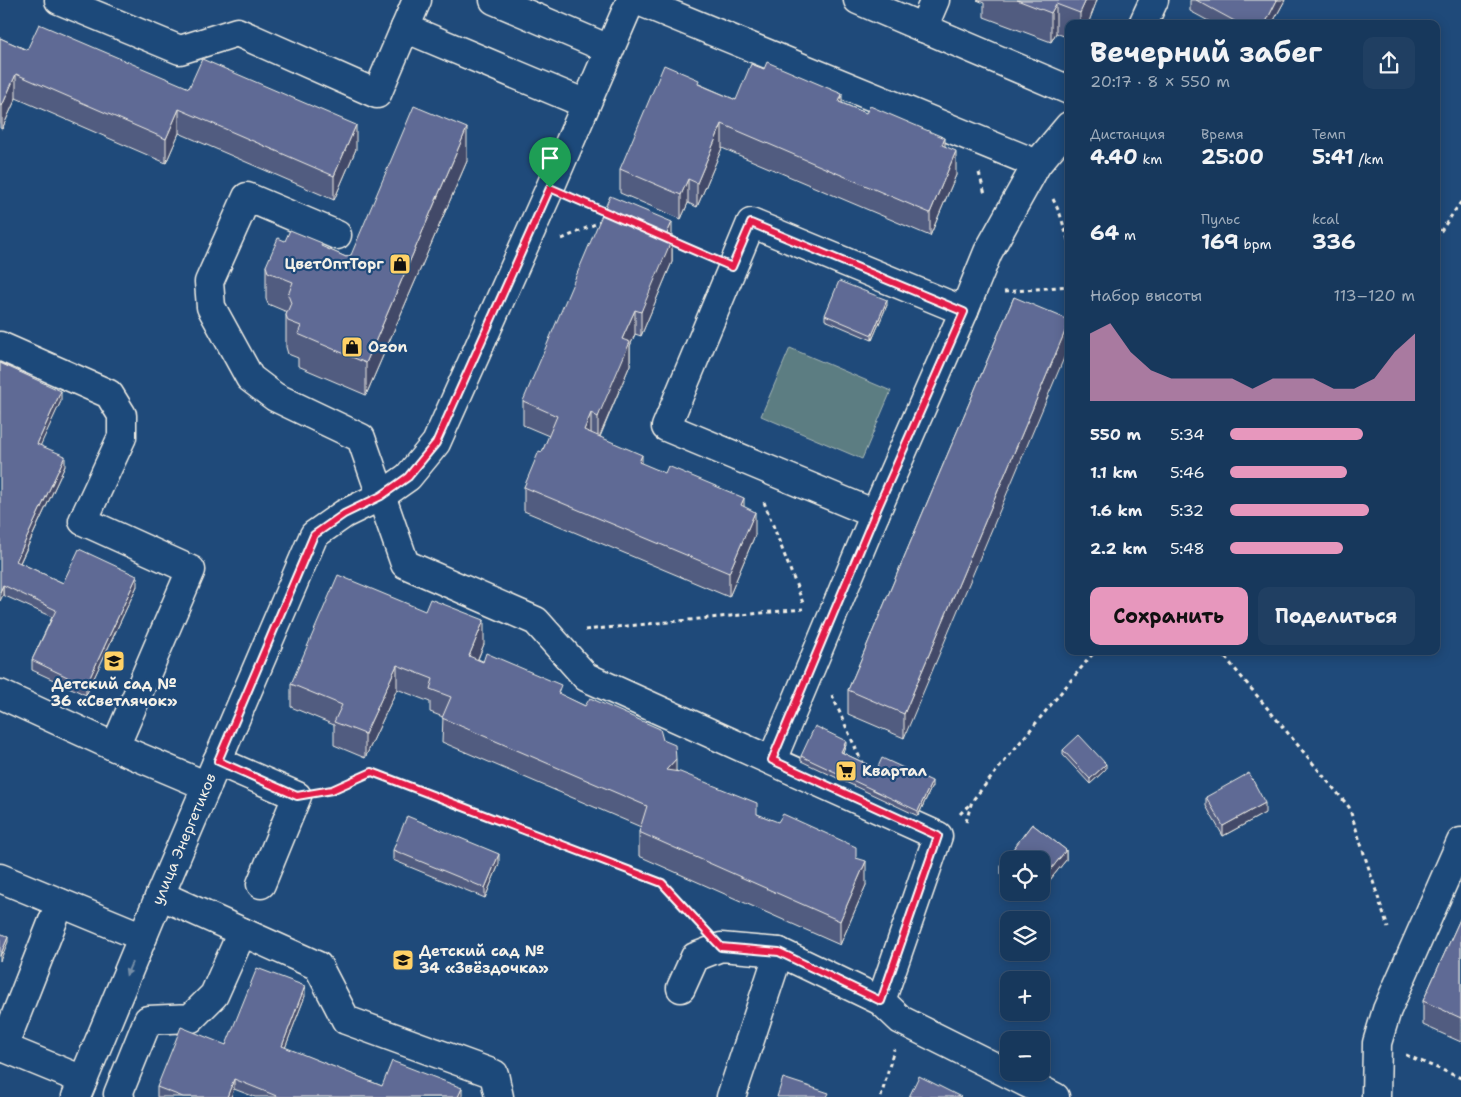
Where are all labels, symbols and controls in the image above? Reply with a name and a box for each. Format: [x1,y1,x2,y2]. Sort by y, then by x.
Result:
text: Вечерний забег [1090,33,1322,71]
button: share [1363,37,1415,89]
text: 20:17 · 8 × 550 m [1090,71,1230,92]
text: Дистанция [1090,125,1165,143]
text: Время [1201,125,1244,143]
text: Темп [1312,125,1346,143]
pin [529,137,571,188]
text: 4.40 [1090,143,1138,171]
text: 25:00 [1201,143,1264,171]
text: 5:41 [1312,143,1354,171]
icon: arrive [536,144,564,172]
text: km [1138,150,1162,168]
text: /km [1354,150,1384,168]
text: Пульс [1201,210,1240,228]
text: kcal [1312,210,1339,228]
text: 64 [1090,219,1119,247]
text: m [1119,226,1136,244]
text: 169 [1201,228,1239,256]
text: 336 [1312,228,1356,256]
text: bpm [1239,235,1272,253]
shop icon: ЦветОптТорг [388,252,412,276]
place label: ЦветОптТорг [284,254,384,274]
text: Набор высоты [1090,285,1202,306]
text: 113–120 m [1334,285,1415,306]
shop icon: Ozon [340,335,364,359]
place label: Ozon [368,337,408,357]
text: 550 m [1090,424,1141,445]
text: 5:34 [1170,424,1205,445]
text: 1.1 km [1090,462,1137,483]
text: 5:46 [1170,462,1205,483]
text: 1.6 km [1090,500,1142,521]
text: 5:32 [1170,500,1204,521]
text: 2.2 km [1090,538,1147,559]
text: 5:48 [1170,538,1205,559]
button: Сохранить [1090,587,1248,645]
button: Поделиться [1258,587,1415,645]
school or university icon: Детский сад № 36 «Светлячок» [102,649,126,673]
place label: Детский сад № 36 «Светлячок» [50,674,178,711]
supermarket icon: Квартал [834,759,858,783]
place label: Квартал [862,761,927,781]
street label: улица Энергетиков [147,770,221,908]
map controls [1000,851,1050,1081]
button: locate [1000,851,1050,901]
button: layers [1000,911,1050,961]
place label: Детский сад № 34 «Звёздочка» [419,941,549,978]
school or university icon: Детский сад № 34 «Звёздочка» [391,948,415,972]
one-way arrow [125,961,133,976]
button: + [1000,971,1050,1021]
button: − [1000,1031,1050,1081]

